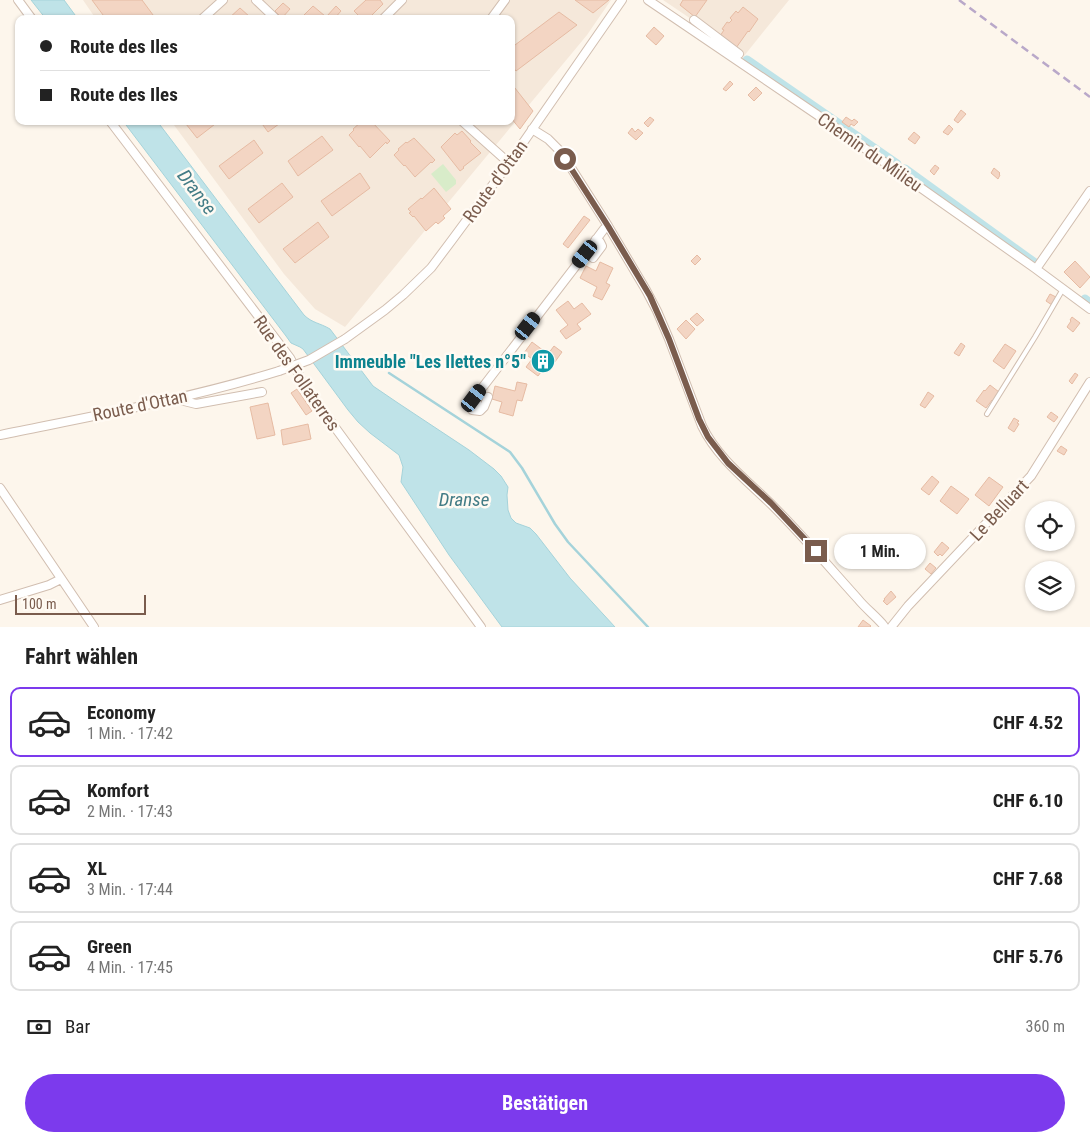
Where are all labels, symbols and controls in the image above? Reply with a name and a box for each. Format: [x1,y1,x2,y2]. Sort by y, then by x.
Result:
text: Route des Iles [70,35,178,58]
text: Route des Iles [70,83,178,106]
street label: Chemin du Milieu [814,108,926,196]
street label: Route d'Ottan [458,136,532,226]
route start [554,148,576,170]
water label: Dranse [173,165,221,219]
car [569,238,600,270]
car [512,310,543,342]
street label: Rue des Follaterres [249,311,345,435]
building icon: Immeuble "Les Ilettes n°5" [530,348,556,374]
place label: Immeuble "Les Ilettes n°5" [335,351,526,372]
car [458,382,489,414]
street label: Route d'Ottan [91,385,189,425]
street label: Le Belluart [965,475,1033,545]
water label: Dranse [439,488,489,511]
map controls [1025,501,1075,611]
button: locate [1025,501,1075,551]
callout: 1 Min. [834,534,926,568]
route end [805,540,827,562]
text: 1 Min. [860,542,900,561]
button: layers [1025,561,1075,611]
scale bar [15,592,146,615]
text: 100 m [22,596,57,612]
text: Fahrt wählen [25,644,138,669]
icon: car [27,700,72,745]
text: Economy [87,701,156,724]
text: CHF 4.52 [993,711,1063,734]
text: 1 Min. · 17:42 [87,724,173,743]
icon: car [27,778,72,823]
text: Komfort [87,779,149,802]
text: CHF 6.10 [993,789,1063,812]
text: 2 Min. · 17:43 [87,802,173,821]
icon: car [27,856,72,901]
text: XL [87,857,107,880]
text: CHF 7.68 [993,867,1063,890]
text: 3 Min. · 17:44 [87,880,173,899]
icon: car [27,934,72,979]
text: Green [87,935,132,958]
text: CHF 5.76 [993,945,1063,968]
text: 4 Min. · 17:45 [87,958,173,977]
icon: cash [25,1013,53,1041]
text: Bar [65,1015,90,1038]
text: 360 m [1026,1017,1065,1036]
button: Bestätigen [25,1074,1065,1132]

